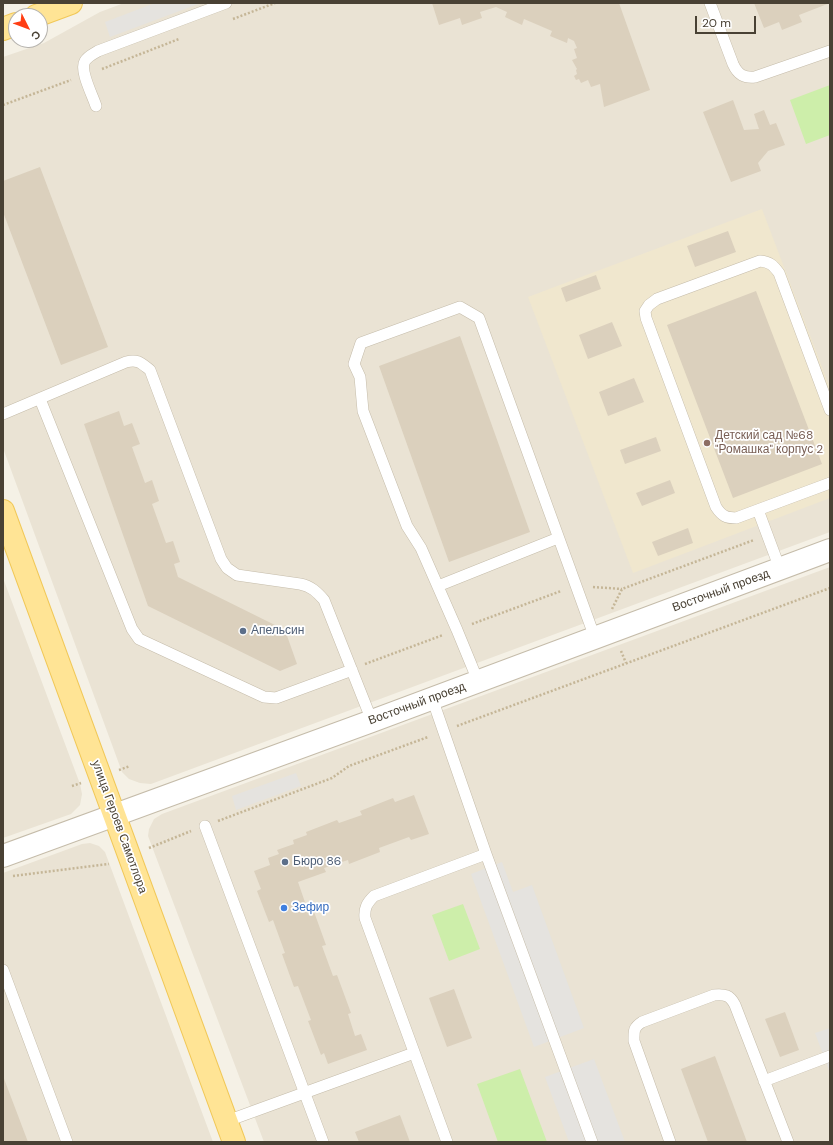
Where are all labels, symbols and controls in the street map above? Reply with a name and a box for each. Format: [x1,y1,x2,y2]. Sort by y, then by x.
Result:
north arrow [8,8,48,48]
scale bar [697,8,758,34]
text: 20 m [702,15,731,31]
text: С [28,28,44,43]
place label: Детский сад №68 "Ромашка" корпус 2 [715,429,823,457]
marker: Детский сад №68 "Ромашка" корпус 2 [702,438,712,448]
street label: Восточный проезд [670,567,772,615]
place label: Апельсин [251,624,304,638]
marker: Апельсин [238,626,248,636]
street label: Восточный проезд [366,680,468,728]
street label: улица Героев Самотлора [88,758,150,896]
place label: Бюро 86 [293,855,341,869]
marker: Бюро 86 [280,857,290,867]
place label: Зефир [292,901,329,915]
marker: Зефир [279,903,289,913]

